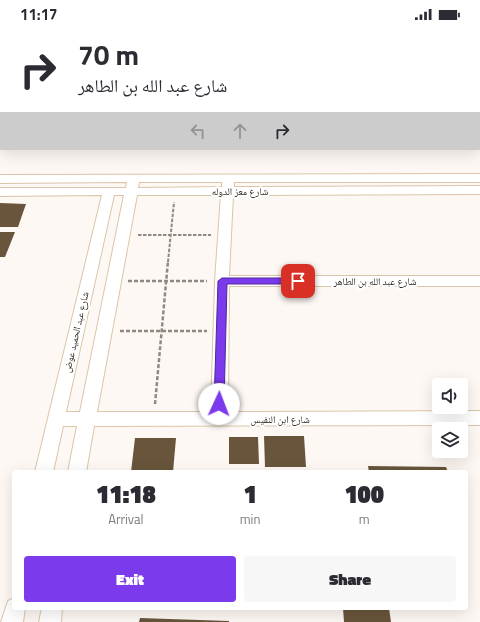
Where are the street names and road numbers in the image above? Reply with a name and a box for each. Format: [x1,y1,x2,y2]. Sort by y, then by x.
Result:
street label: شارع معز الدوله [212,184,269,199]
street label: شارع عبد الله بن الطاهر [332,274,417,289]
street label: شارع عبد الحميد عوض [59,290,93,374]
street label: شارع ابن النفيس [250,412,310,427]

